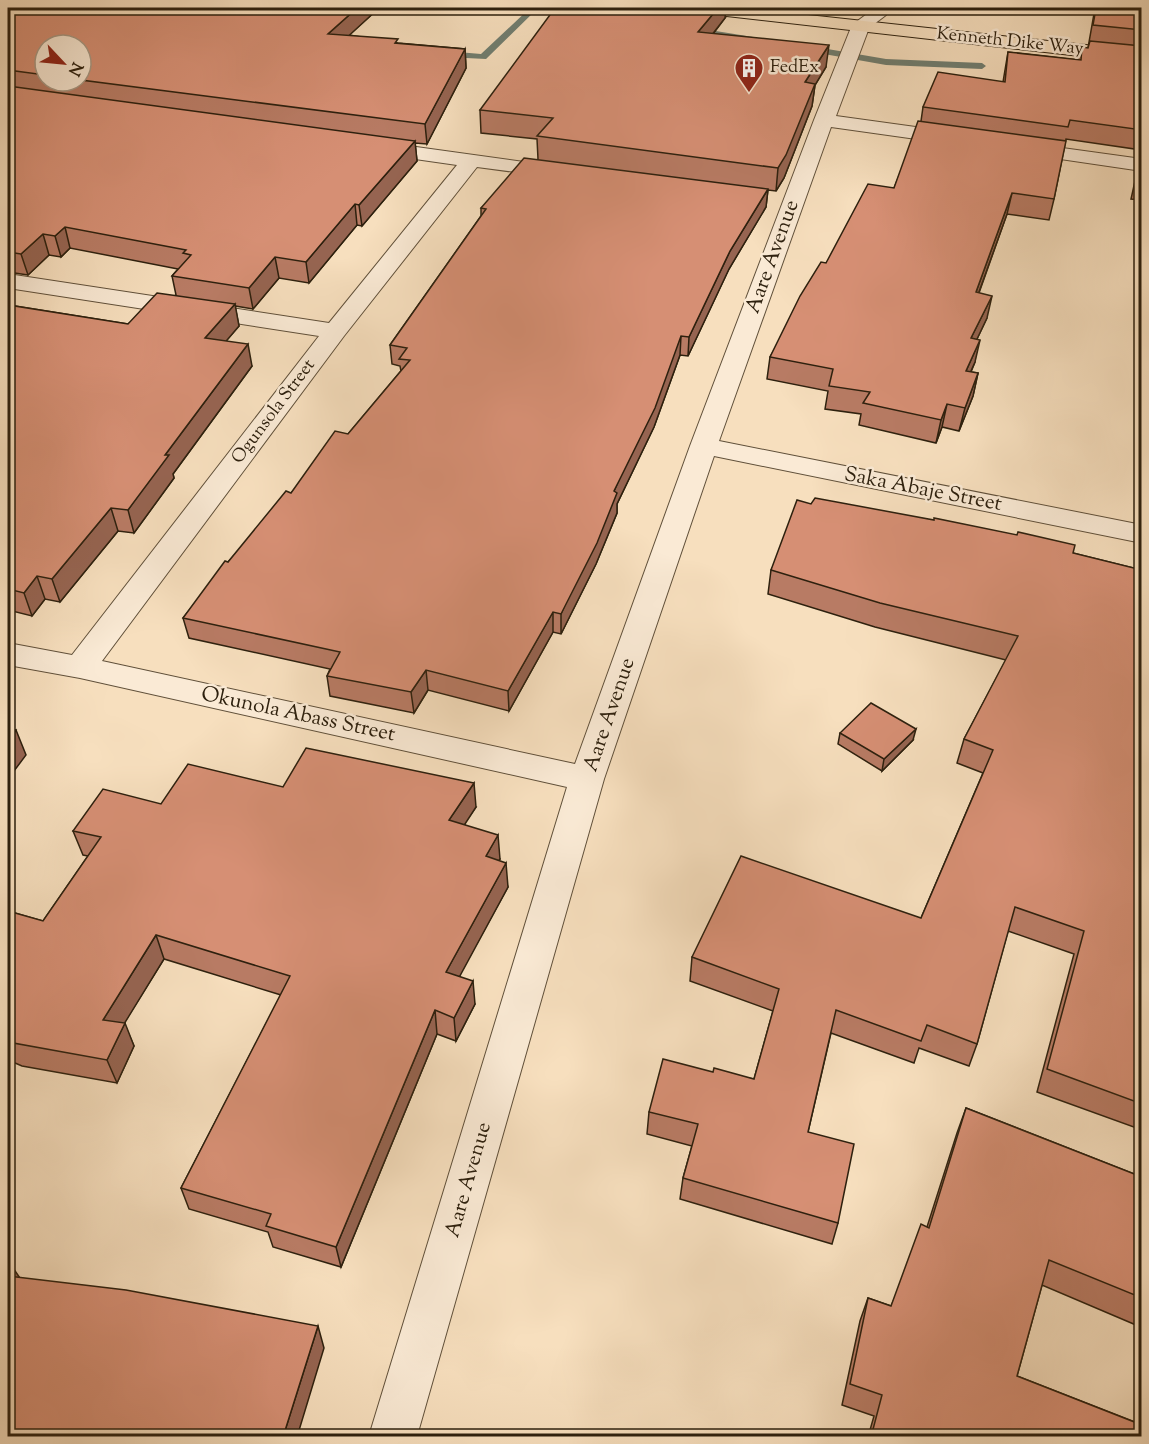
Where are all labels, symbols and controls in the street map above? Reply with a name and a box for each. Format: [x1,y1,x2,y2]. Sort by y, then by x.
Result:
street label: Kenneth Dike Way [935,21,1085,63]
north arrow [33,33,93,93]
building icon: FedEx [733,52,765,94]
place label: FedEx [770,55,819,81]
text: N [61,58,87,79]
street label: Aare Avenue [739,196,807,318]
street label: Ogunsola Street [226,354,322,470]
street label: Saka Abaje Street [842,460,1004,520]
street label: Aare Avenue [576,654,644,776]
street label: Okunola Abass Street [198,680,398,750]
street label: Aare Avenue [438,1119,500,1241]

